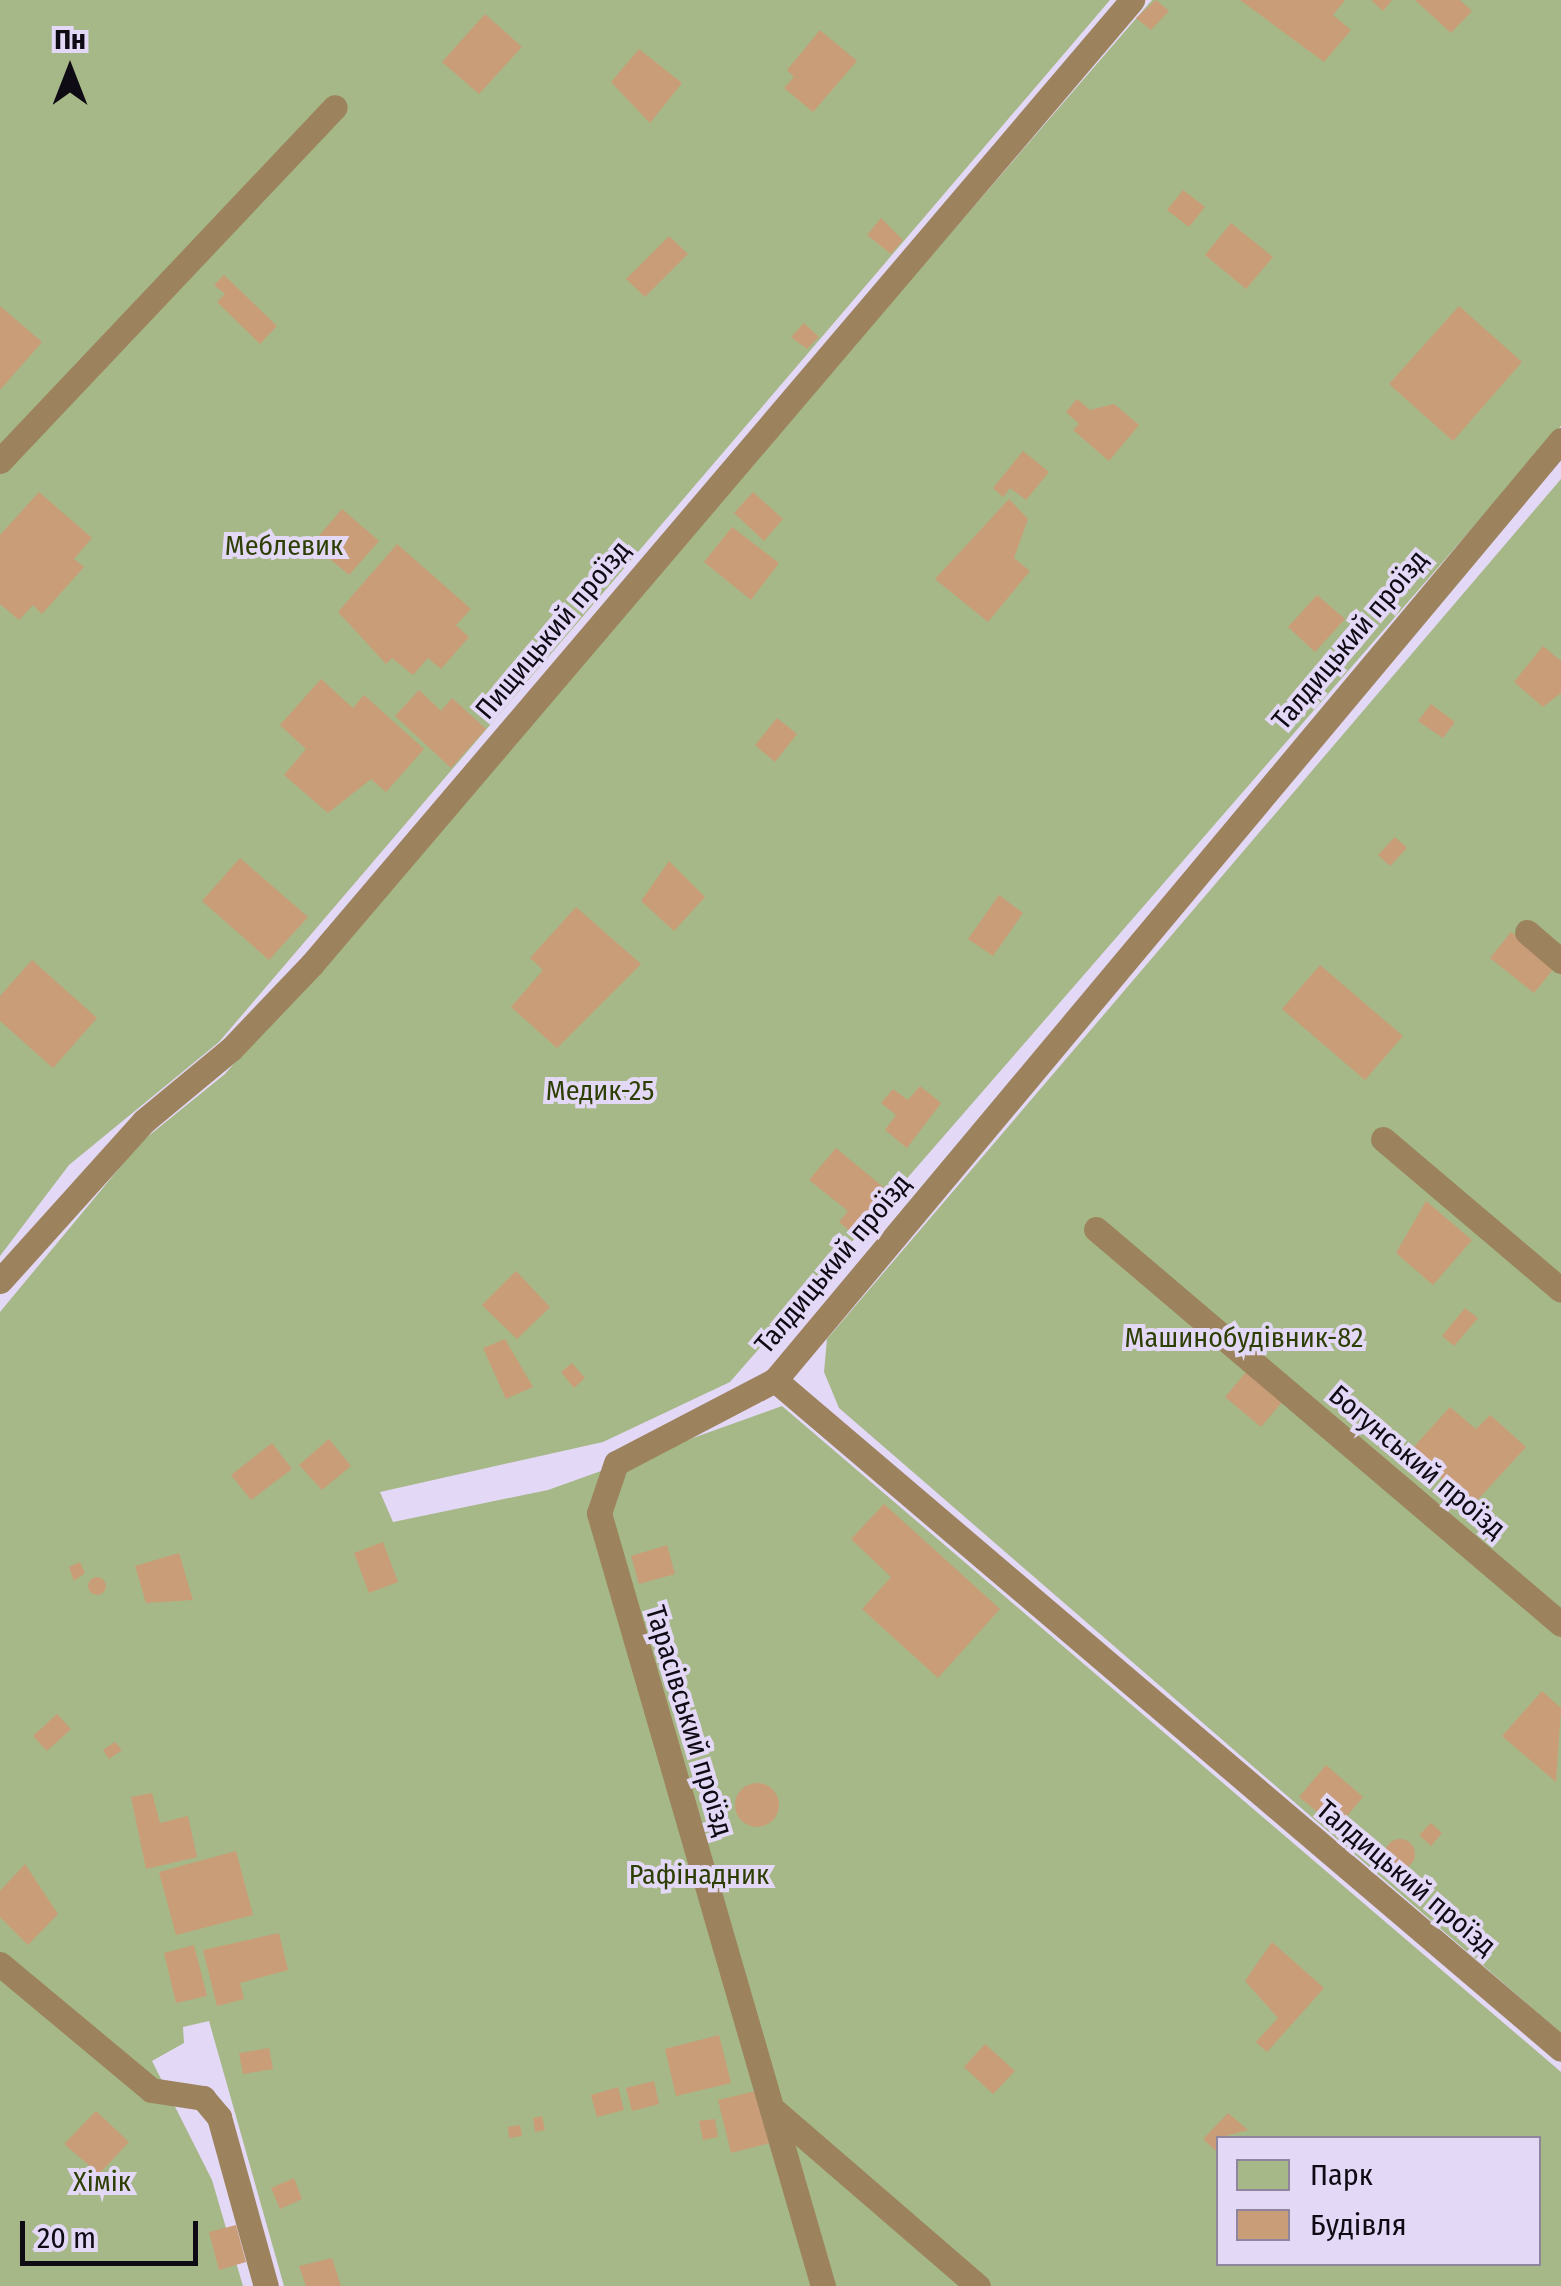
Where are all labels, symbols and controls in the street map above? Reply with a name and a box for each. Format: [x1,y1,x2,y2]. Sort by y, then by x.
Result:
north arrow [20,20,120,120]
text: Пн [54,23,86,56]
park label: Меблевик [225,529,343,563]
street label: Пищицький проїзд [469,534,637,726]
street label: Талдицький проїзд [1265,543,1435,737]
park label: Медик-25 [546,1074,654,1108]
street label: Талдицький проїзд [748,1167,918,1361]
park label: Машинобудівник-82 [1125,1321,1363,1355]
street label: Богунський проїзд [1322,1378,1512,1546]
street label: Тарасівський проїзд [638,1602,740,1840]
street label: Талдицький проїзд [1309,1793,1503,1963]
park label: Рафінадник [629,1858,769,1892]
legend [1216,2136,1541,2266]
text: Парк [1310,2157,1373,2193]
park label: Хімік [73,2165,131,2199]
scale bar [25,2201,202,2263]
text: Будівля [1310,2207,1407,2243]
text: 20 m [37,2220,96,2256]

